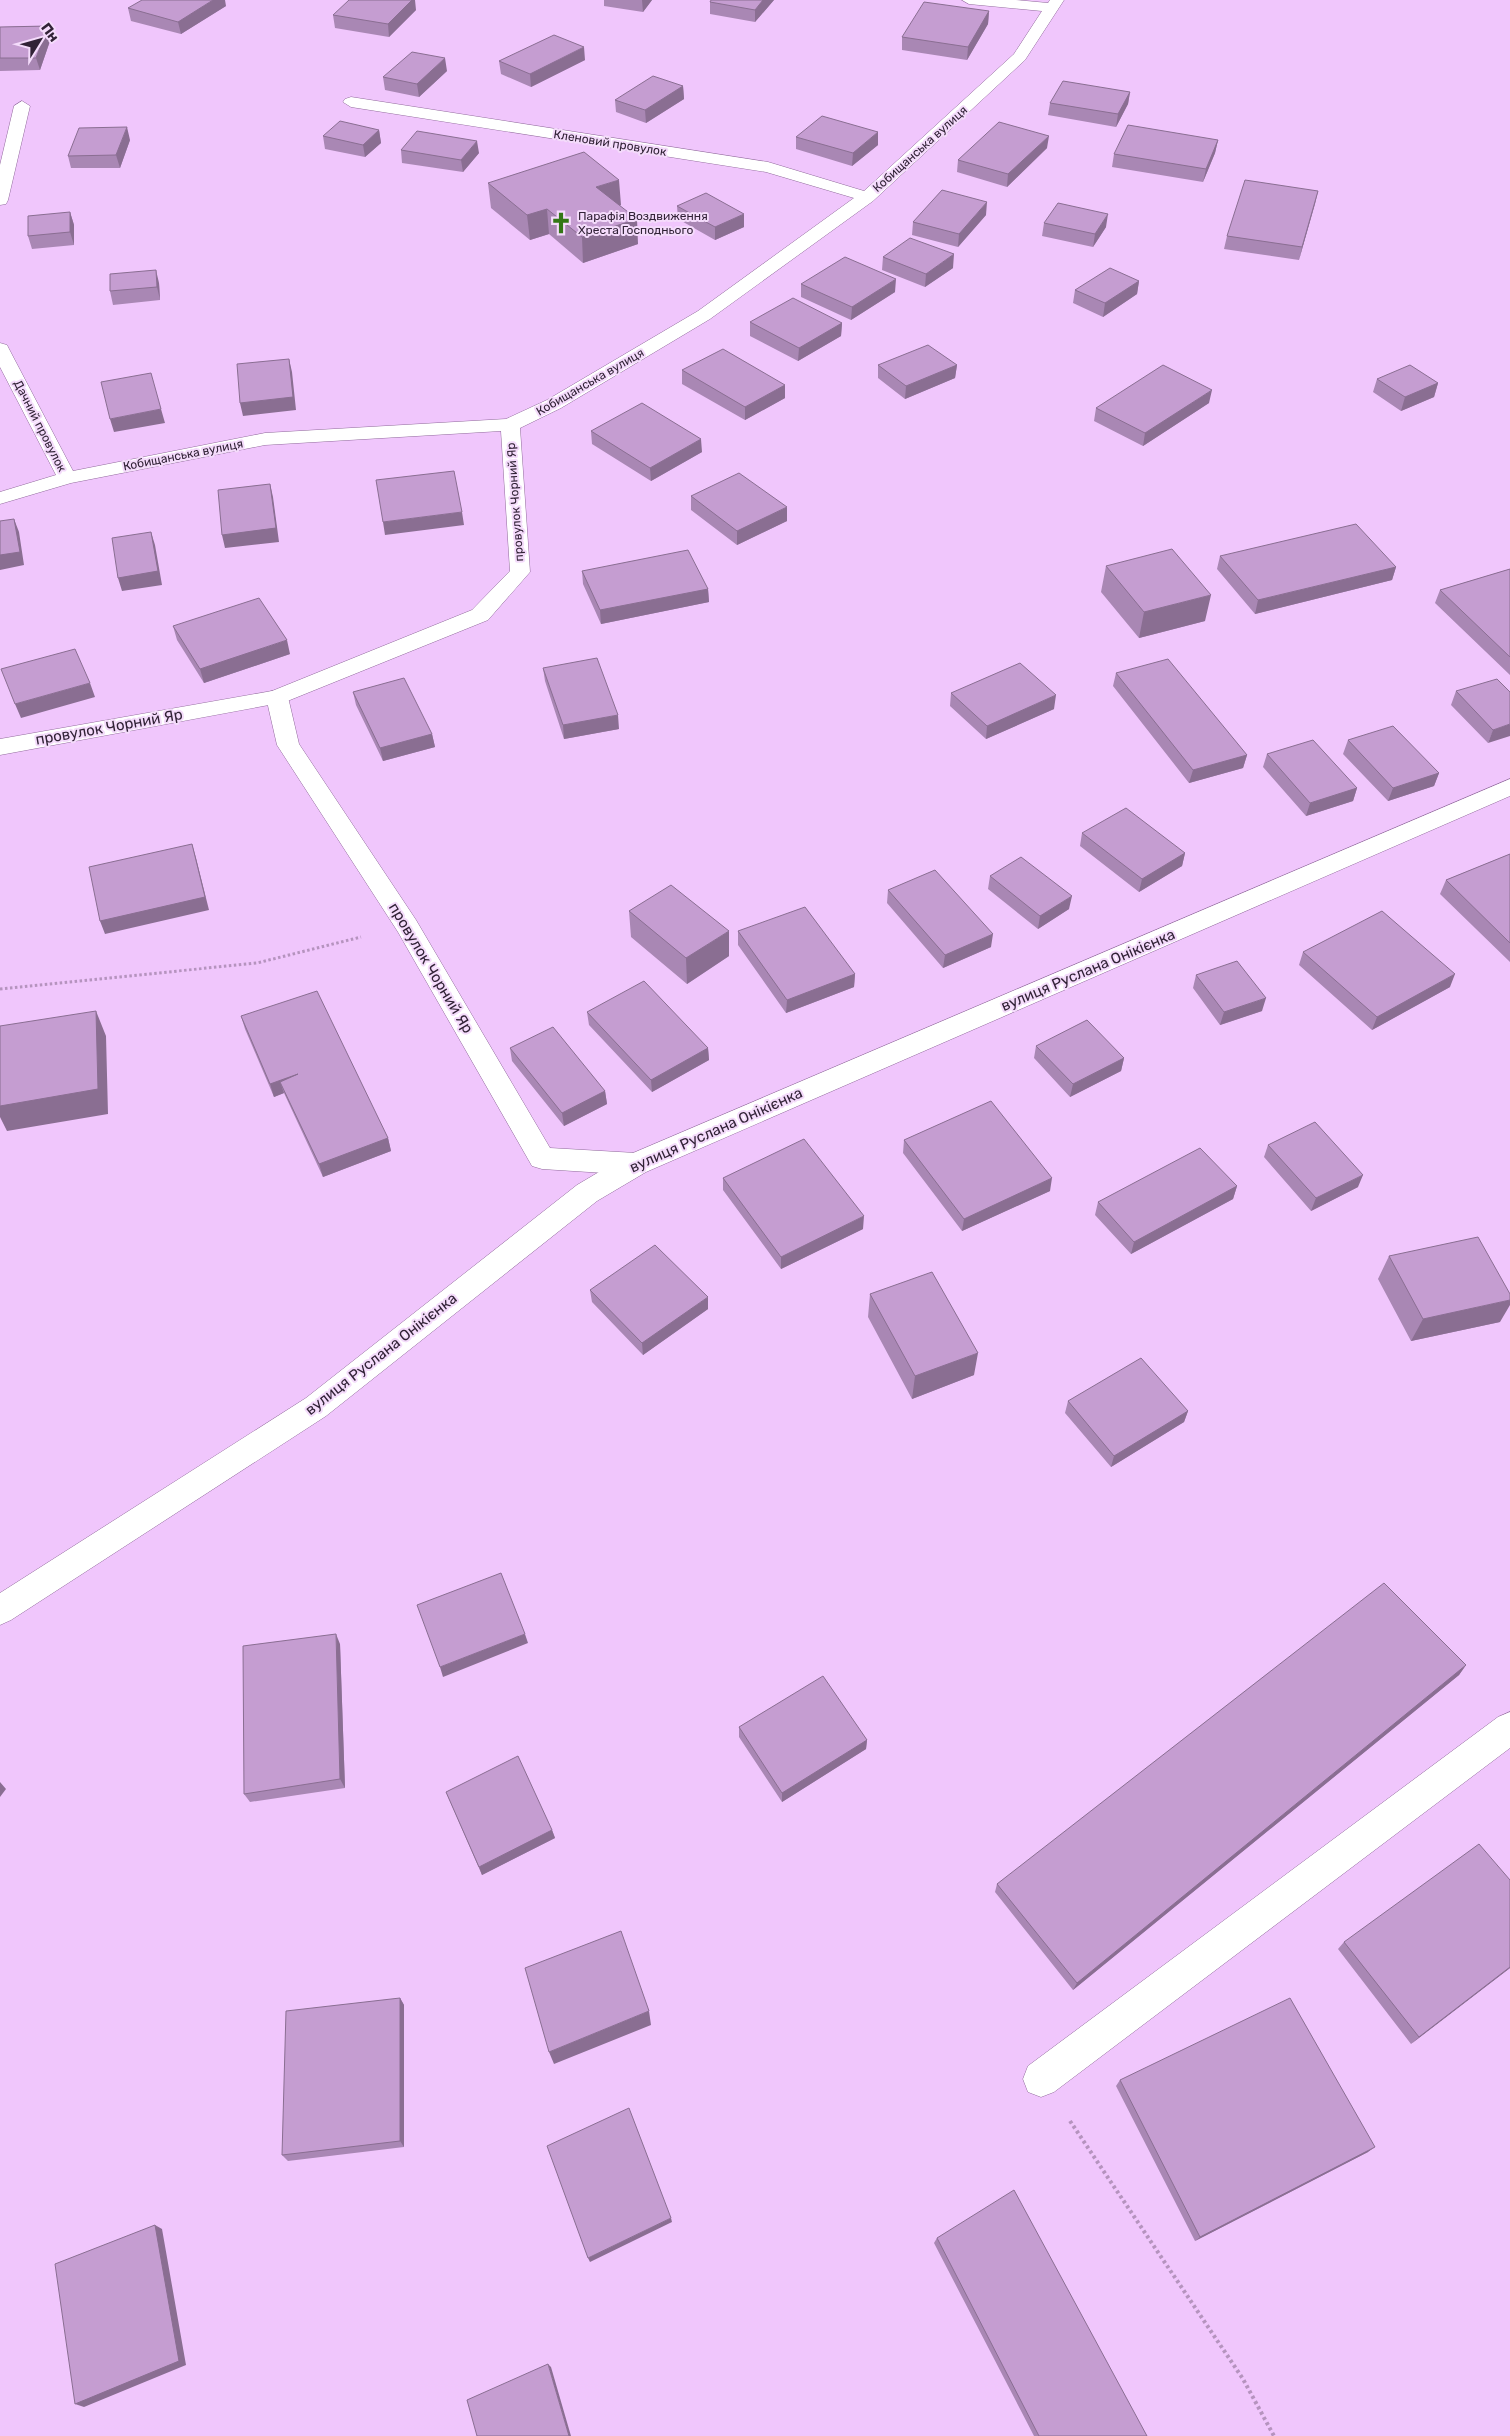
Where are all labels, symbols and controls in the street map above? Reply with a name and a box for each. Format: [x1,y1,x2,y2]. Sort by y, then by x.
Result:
north arrow [15,15,65,65]
text: Пн [37,20,63,45]
street label: Кобищанська вулиця [870,103,970,195]
street label: Кленовий провулок [552,127,668,159]
place label: Парафія Воздвиження Хреста Господнього [578,209,708,237]
church icon: Парафія Воздвиження Хреста Господнього [548,210,574,236]
street label: Кобищанська вулиця [534,345,646,419]
street label: Дачний провулок [11,378,69,475]
street label: Кобищанська вулиця [122,436,244,474]
street label: провулок Чорний Яр [504,442,526,562]
street label: провулок Чорний Яр [34,705,184,749]
street label: провулок Чорний Яр [385,900,477,1037]
street label: вулиця Руслана Онікієнка [998,925,1178,1015]
street label: вулиця Руслана Онікієнка [627,1084,805,1176]
street label: вулиця Руслана Онікієнка [302,1289,460,1419]

